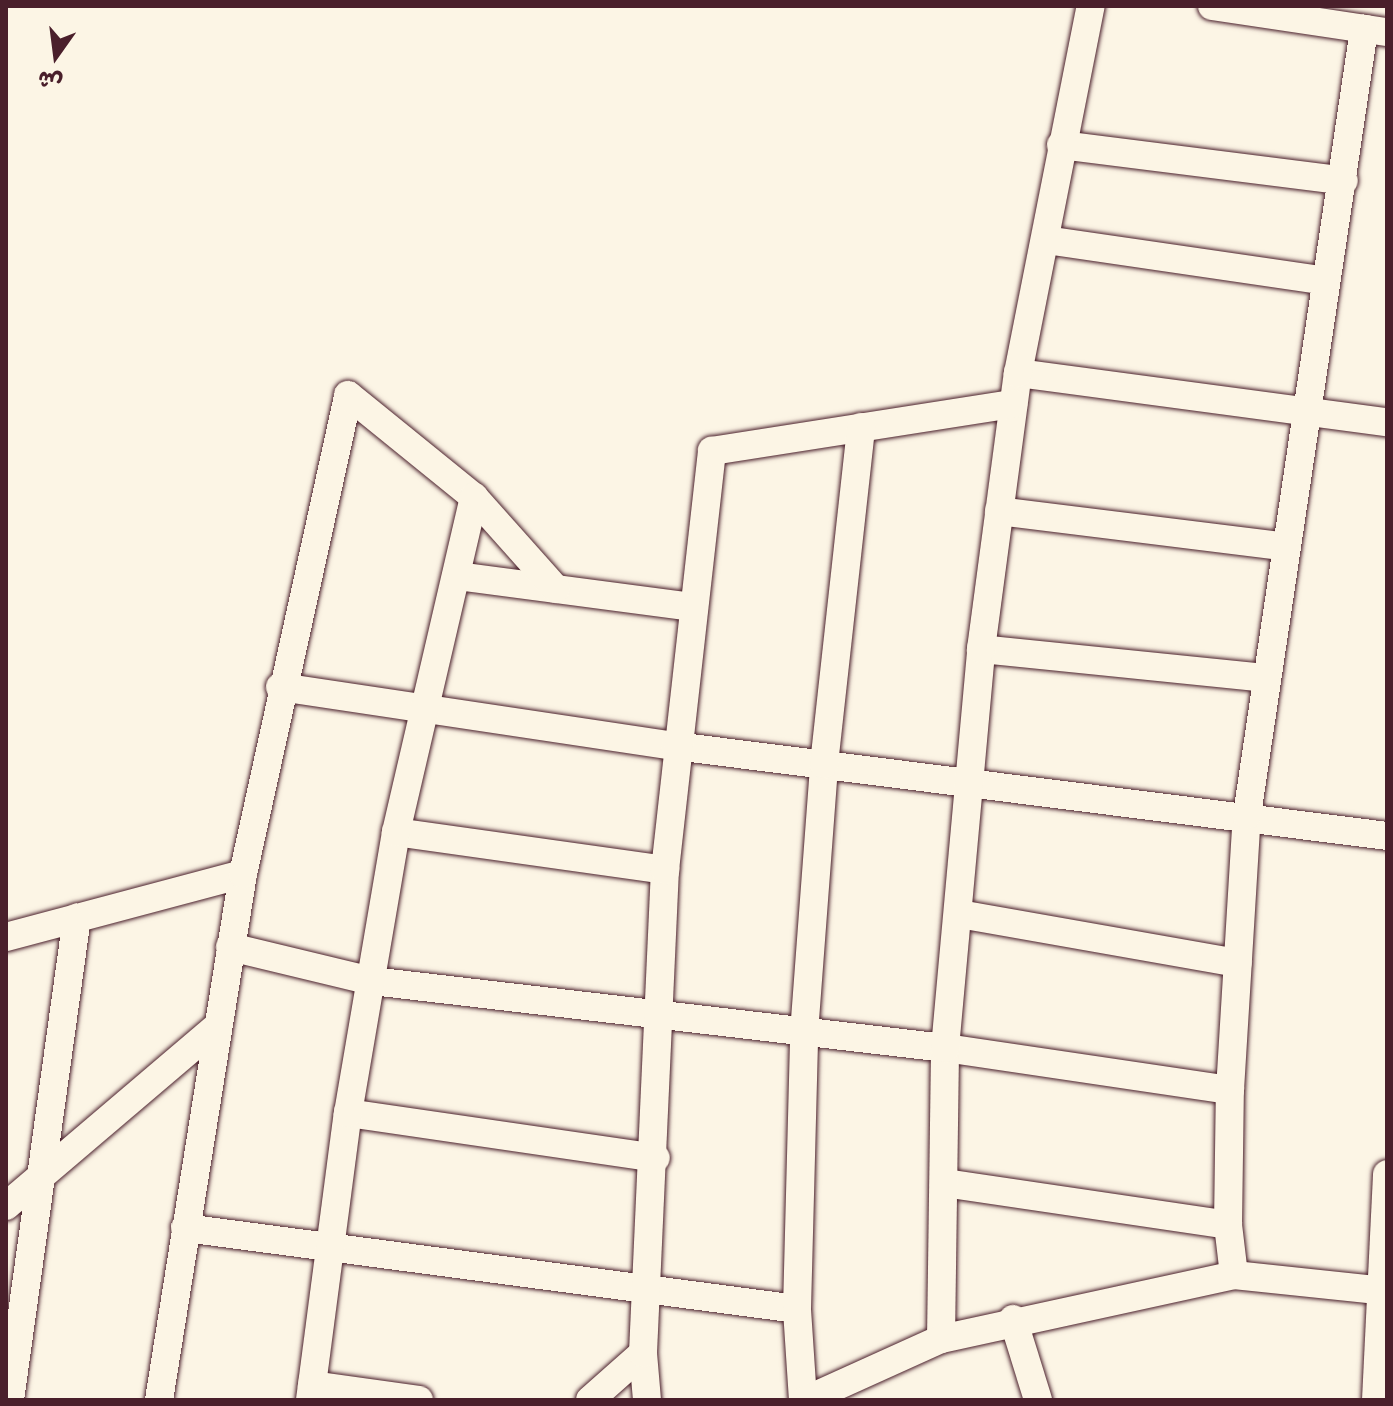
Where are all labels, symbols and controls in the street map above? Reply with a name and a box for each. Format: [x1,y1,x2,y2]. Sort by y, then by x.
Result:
north arrow [16,16,96,96]
text: ش [35,63,65,96]

